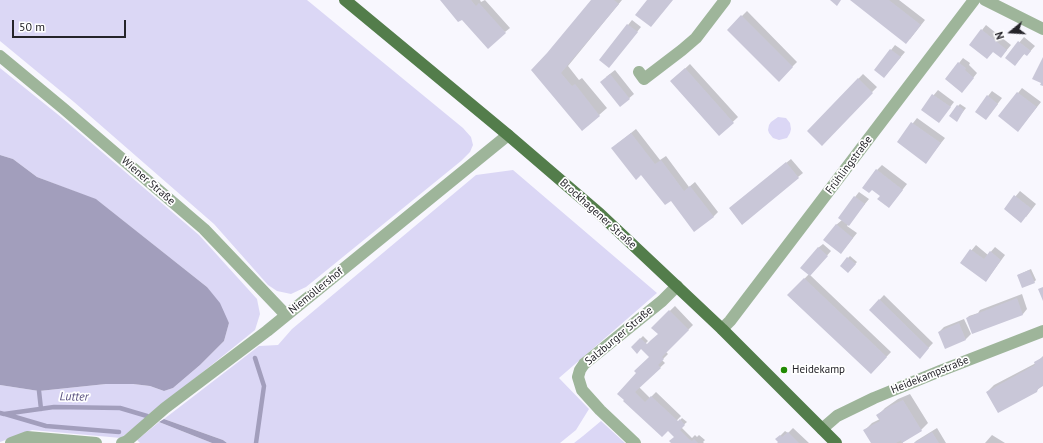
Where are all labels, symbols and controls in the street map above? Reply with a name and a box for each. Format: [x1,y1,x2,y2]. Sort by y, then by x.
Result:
scale bar [14,12,128,38]
north arrow [991,12,1031,52]
text: 50 m [19,19,45,34]
text: N [992,30,1007,41]
street label: Frühlingstraße [823,133,875,197]
street label: Wiener Straße [118,154,178,208]
street label: Brockhagener Straße [557,176,639,252]
street label: Niemöllershof [286,265,346,317]
street label: Salzburger Straße [583,304,655,368]
street label: Heidekampstraße [889,353,971,397]
place label: Heidekamp [792,363,845,377]
marker: Heidekamp [779,365,789,375]
water label: Lutter [59,390,89,404]

